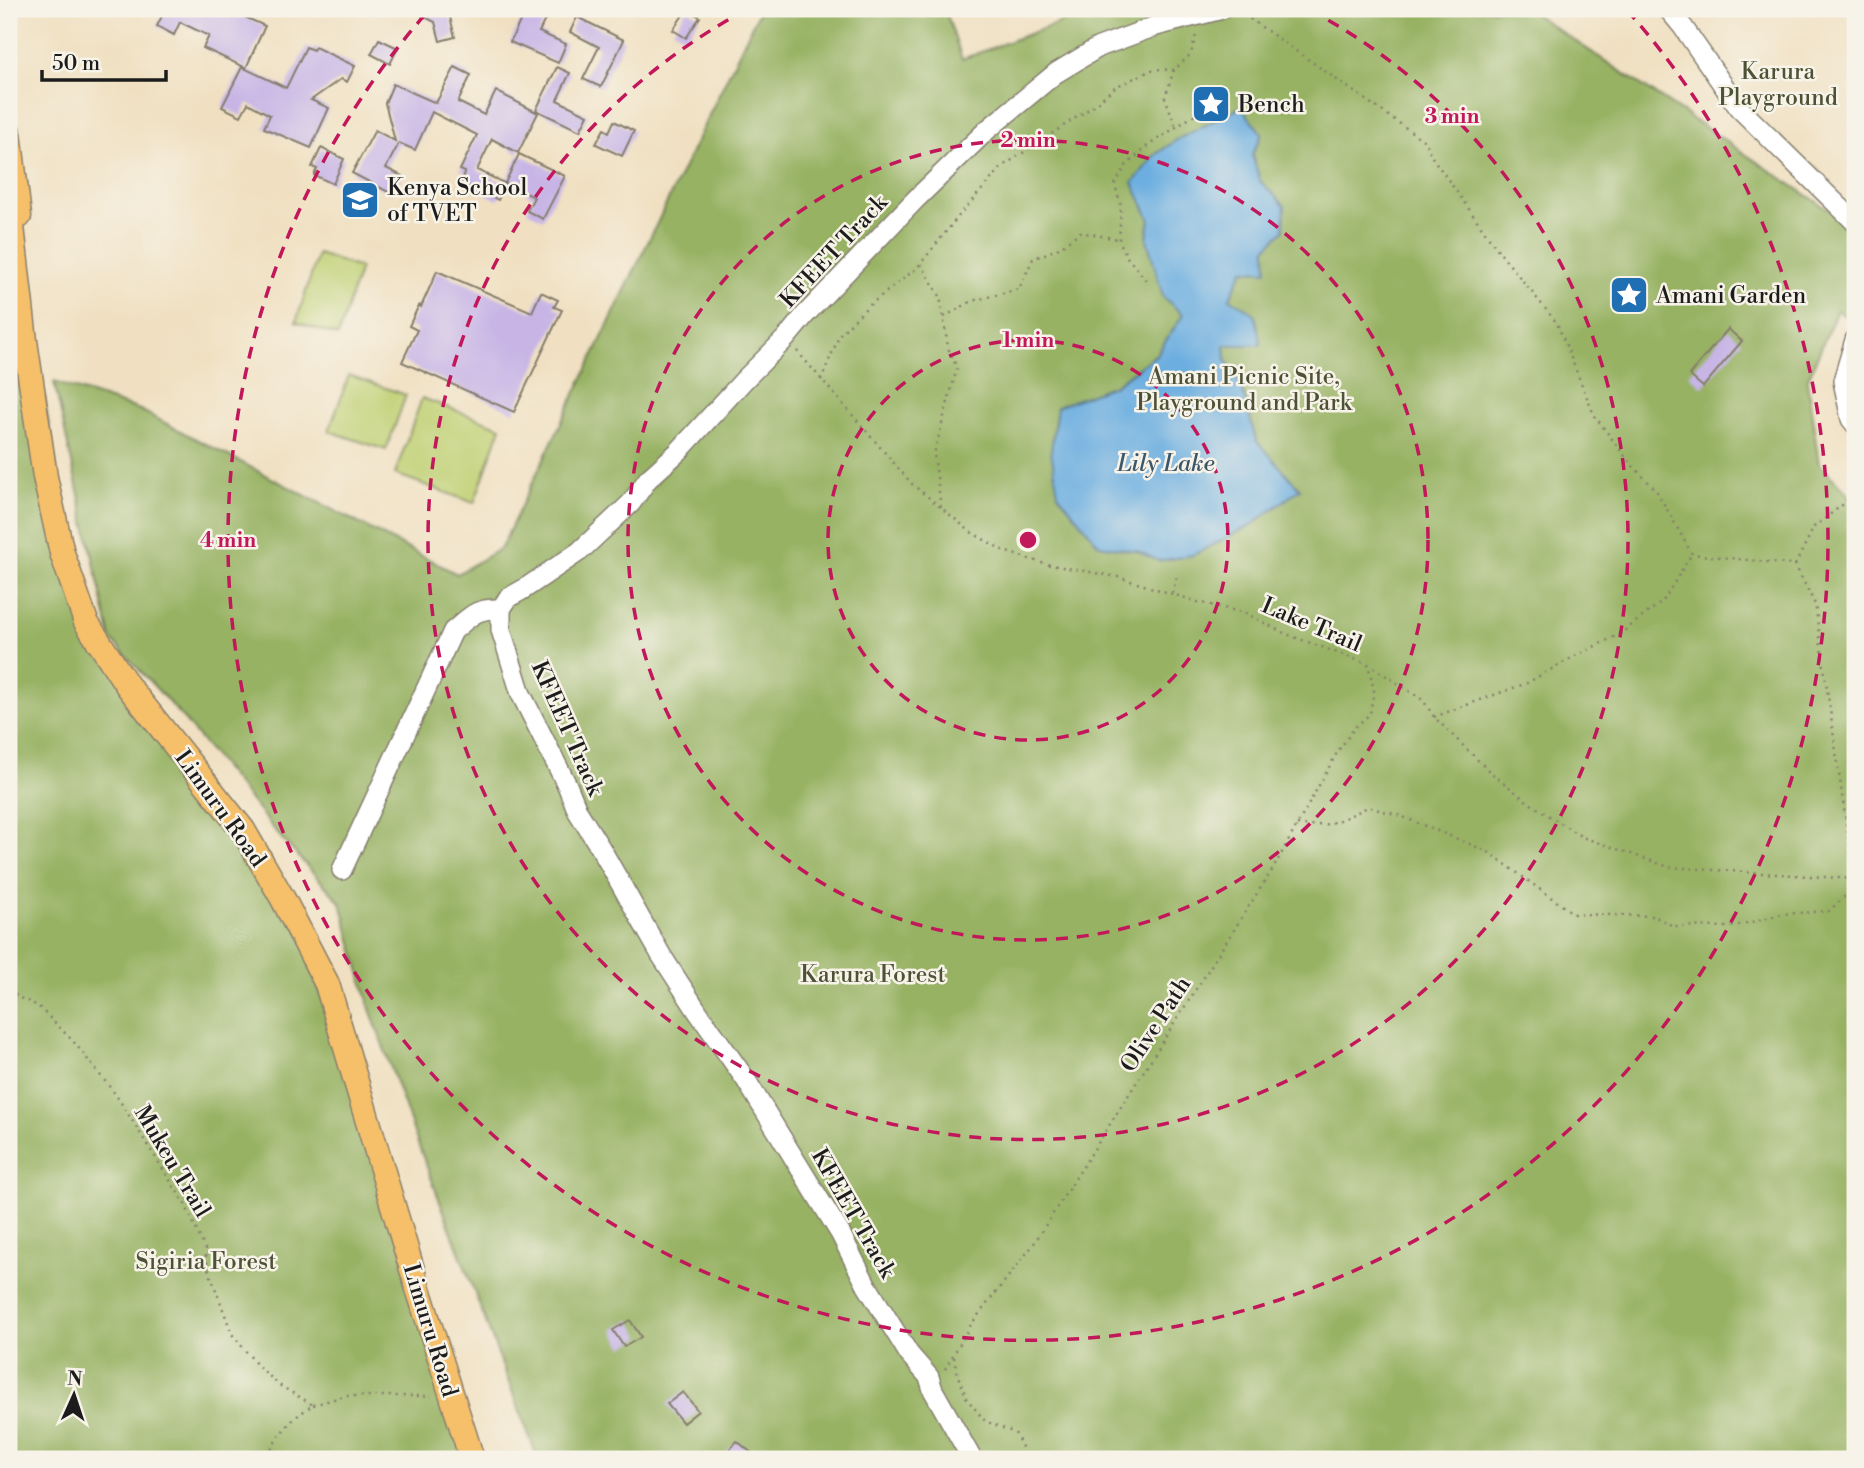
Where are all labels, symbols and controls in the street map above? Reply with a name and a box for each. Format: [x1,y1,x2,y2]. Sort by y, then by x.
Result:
scale bar [42,38,166,82]
text: 50 m [52,51,100,77]
park label: Karura Playground [1718,58,1838,112]
place icon: Bench [1190,83,1232,125]
place label: Bench [1237,91,1305,119]
text: 3 min [1425,104,1479,130]
text: 2 min [1000,128,1056,154]
place label: Kenya School of TVET [387,174,527,228]
school or university icon: Kenya School of TVET [339,179,381,221]
street label: KFEET Track [774,189,894,314]
place icon: Amani Garden [1608,274,1650,316]
place label: Amani Garden [1655,282,1807,310]
text: 1 min [1002,328,1054,354]
park label: Amani Picnic Site, Playground and Park [1136,363,1353,417]
water label: Lily Lake [1116,449,1215,479]
text: 4 min [200,528,256,554]
centre of rings [1016,528,1040,552]
street label: Lake Trail [1257,591,1366,659]
street label: KFEET Track [525,657,610,801]
street label: Limuru Road [168,745,272,873]
park label: Karura Forest [800,961,946,989]
street label: Olive Path [1115,971,1197,1078]
street label: Mukeu Trail [128,1100,217,1223]
street label: KFEET Track [805,1144,902,1284]
park label: Sigiria Forest [136,1248,276,1276]
street label: Limuru Road [397,1260,464,1400]
north arrow [38,1360,108,1430]
text: N [67,1367,83,1391]

